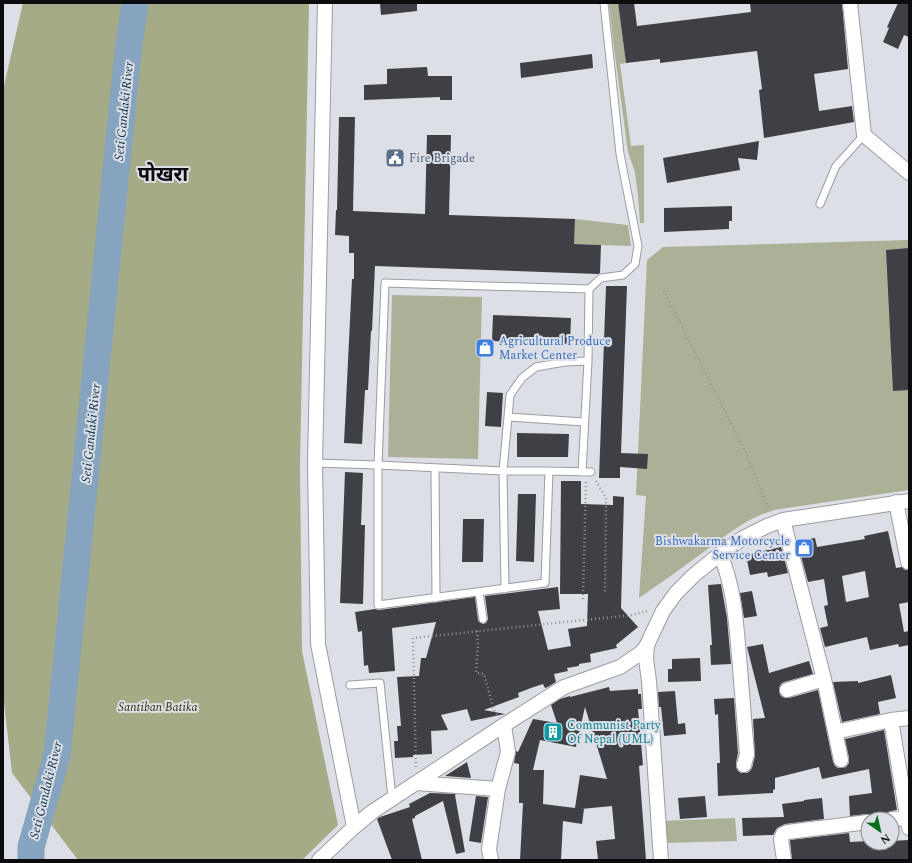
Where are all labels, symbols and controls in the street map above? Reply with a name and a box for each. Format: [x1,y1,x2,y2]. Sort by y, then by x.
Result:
water label: Seti Gandaki River [109,60,139,162]
public building icon: Fire Brigade [384,147,406,169]
place label: Fire Brigade [409,149,475,168]
district label: पोखरा [138,160,189,190]
place label: Agricultural Produce Market Center [499,332,611,365]
shop icon: Agricultural Produce Market Center [474,337,496,359]
water label: Seti Gandaki River [76,382,106,484]
place label: Bishwakarma Motorcycle Service Center [655,532,790,565]
shop icon: Bishwakarma Motorcycle Service Center [793,537,815,559]
park label: Santiban Batika [118,698,198,717]
place label: Communist Party Of Nepal (UML) [567,716,662,749]
building icon: Communist Party Of Nepal (UML) [542,721,564,743]
water label: Seti Gandaki River [24,739,68,841]
north arrow [860,811,900,851]
text: N [877,829,894,848]

